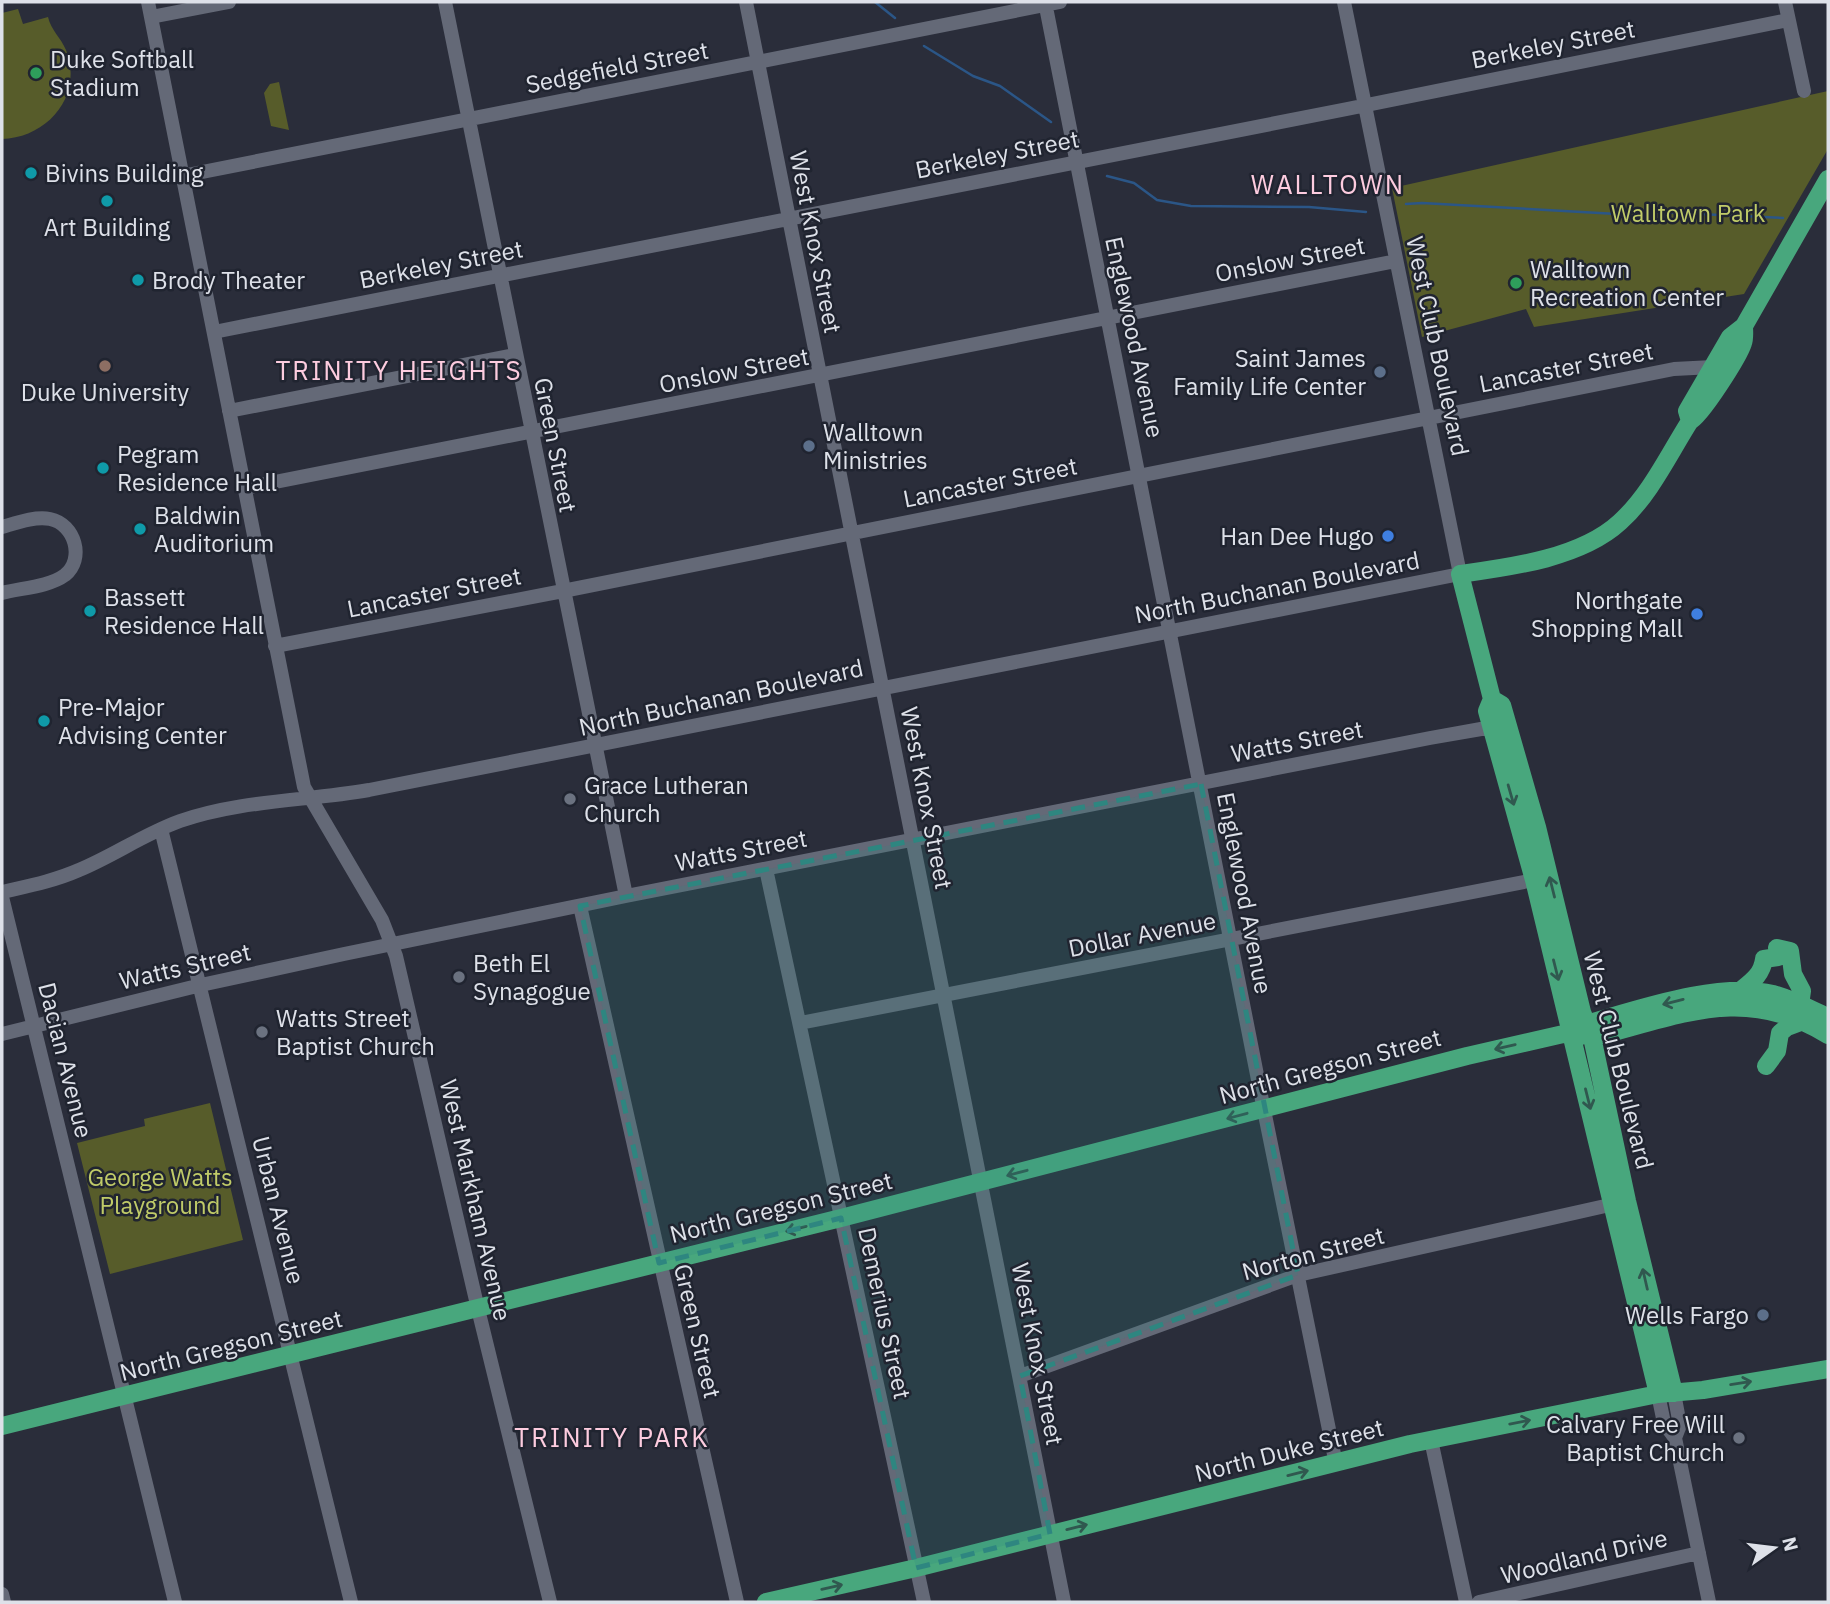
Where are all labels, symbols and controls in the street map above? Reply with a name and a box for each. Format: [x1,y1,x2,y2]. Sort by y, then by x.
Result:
street label: Berkeley Street [1468,12,1638,76]
street label: Sedgefield Street [523,34,711,100]
place label: Duke Softball Stadium [50,43,194,103]
marker: Duke Softball Stadium [28,65,44,81]
street label: Berkeley Street [912,122,1082,186]
street label: West Knox Street [783,148,849,336]
place label: Bivins Building [45,157,204,189]
marker: Bivins Building [23,165,39,181]
district label: WALLTOWN [1251,167,1405,201]
marker: Art Building [99,193,115,209]
park label: Walltown Park [1611,197,1766,229]
place label: Art Building [44,211,171,243]
street label: Onslow Street [1212,229,1368,289]
street label: Berkeley Street [356,232,526,296]
street label: West Club Boulevard [1399,233,1477,459]
street label: Englewood Avenue [1098,234,1172,440]
place label: Walltown Recreation Center [1530,253,1724,313]
place label: Brody Theater [152,264,305,296]
marker: Brody Theater [130,272,146,288]
marker: Walltown Recreation Center [1508,275,1524,291]
street label: Lancaster Street [1476,334,1656,400]
street label: Onslow Street [656,340,812,400]
place label: Saint James Family Life Center [1173,342,1366,402]
district label: TRINITY HEIGHTS [275,353,523,387]
marker: Duke University [97,358,113,374]
marker: Saint James Family Life Center [1372,364,1388,380]
street label: Green Street [527,375,585,515]
place label: Duke University [21,376,189,408]
place label: Walltown Ministries [823,416,928,476]
place label: Pegram Residence Hall [117,438,277,498]
marker: Walltown Ministries [801,438,817,454]
street label: Lancaster Street [900,449,1080,515]
marker: Pegram Residence Hall [95,460,111,476]
place label: Baldwin Auditorium [154,499,274,559]
place label: Han Dee Hugo [1220,520,1374,552]
marker: Baldwin Auditorium [132,521,148,537]
marker: Han Dee Hugo [1380,528,1396,544]
street label: North Buchanan Boulevard [1132,544,1422,630]
street label: Lancaster Street [344,559,524,625]
place label: Bassett Residence Hall [104,581,264,641]
place label: Northgate Shopping Mall [1531,584,1683,644]
marker: Bassett Residence Hall [82,603,98,619]
marker: Northgate Shopping Mall [1689,606,1705,622]
street label: North Buchanan Boulevard [576,651,866,743]
place label: Pre-Major Advising Center [58,691,227,751]
street label: West Knox Street [894,704,960,892]
marker: Pre-Major Advising Center [36,713,52,729]
street label: Watts Street [1228,713,1366,769]
place label: Grace Lutheran Church [584,769,749,829]
one-way arrow [1505,784,1518,806]
street label: Englewood Avenue [1210,789,1280,997]
marker: Grace Lutheran Church [562,791,578,807]
street label: Watts Street [672,822,810,878]
one-way arrow [1544,876,1557,898]
street label: Dollar Avenue [1065,904,1219,964]
street label: Watts Street [116,935,254,997]
place label: Beth El Synagogue [473,947,591,1007]
street label: West Club Boulevard [1576,948,1662,1172]
one-way arrow [1550,958,1563,981]
marker: Beth El Synagogue [451,969,467,985]
street label: Dacian Avenue [31,979,101,1141]
one-way arrow [1662,996,1684,1009]
place label: Watts Street Baptist Church [276,1002,435,1062]
street label: North Gregson Street [1215,1021,1445,1111]
marker: Watts Street Baptist Church [254,1024,270,1040]
one-way arrow [1494,1041,1517,1054]
street label: West Markham Avenue [433,1076,519,1324]
one-way arrow [1581,1087,1595,1110]
one-way arrow [1226,1110,1249,1123]
street label: Urban Avenue [245,1133,313,1287]
park label: George Watts Playground [87,1161,233,1221]
street label: North Gregson Street [666,1164,896,1250]
one-way arrow [1006,1167,1029,1180]
street label: Norton Street [1238,1219,1388,1287]
one-way arrow [786,1223,808,1236]
street label: Demerius Street [851,1224,919,1402]
street label: West Knox Street [1005,1260,1071,1448]
street label: Green Street [667,1261,729,1401]
one-way arrow [1638,1268,1652,1291]
place label: Wells Fargo [1625,1299,1749,1331]
street label: North Gregson Street [116,1302,346,1388]
marker: Wells Fargo [1755,1307,1771,1323]
one-way arrow [1729,1376,1752,1389]
place label: Calvary Free Will Baptist Church [1546,1408,1725,1468]
street label: North Duke Street [1191,1411,1387,1489]
one-way arrow [1508,1415,1531,1429]
district label: TRINITY PARK [514,1420,710,1454]
marker: Calvary Free Will Baptist Church [1731,1430,1747,1446]
one-way arrow [1286,1466,1309,1480]
north arrow [1739,1513,1809,1583]
one-way arrow [1065,1520,1088,1533]
street label: Woodland Drive [1498,1521,1670,1591]
text: N [1777,1534,1804,1553]
one-way arrow [821,1580,843,1593]

